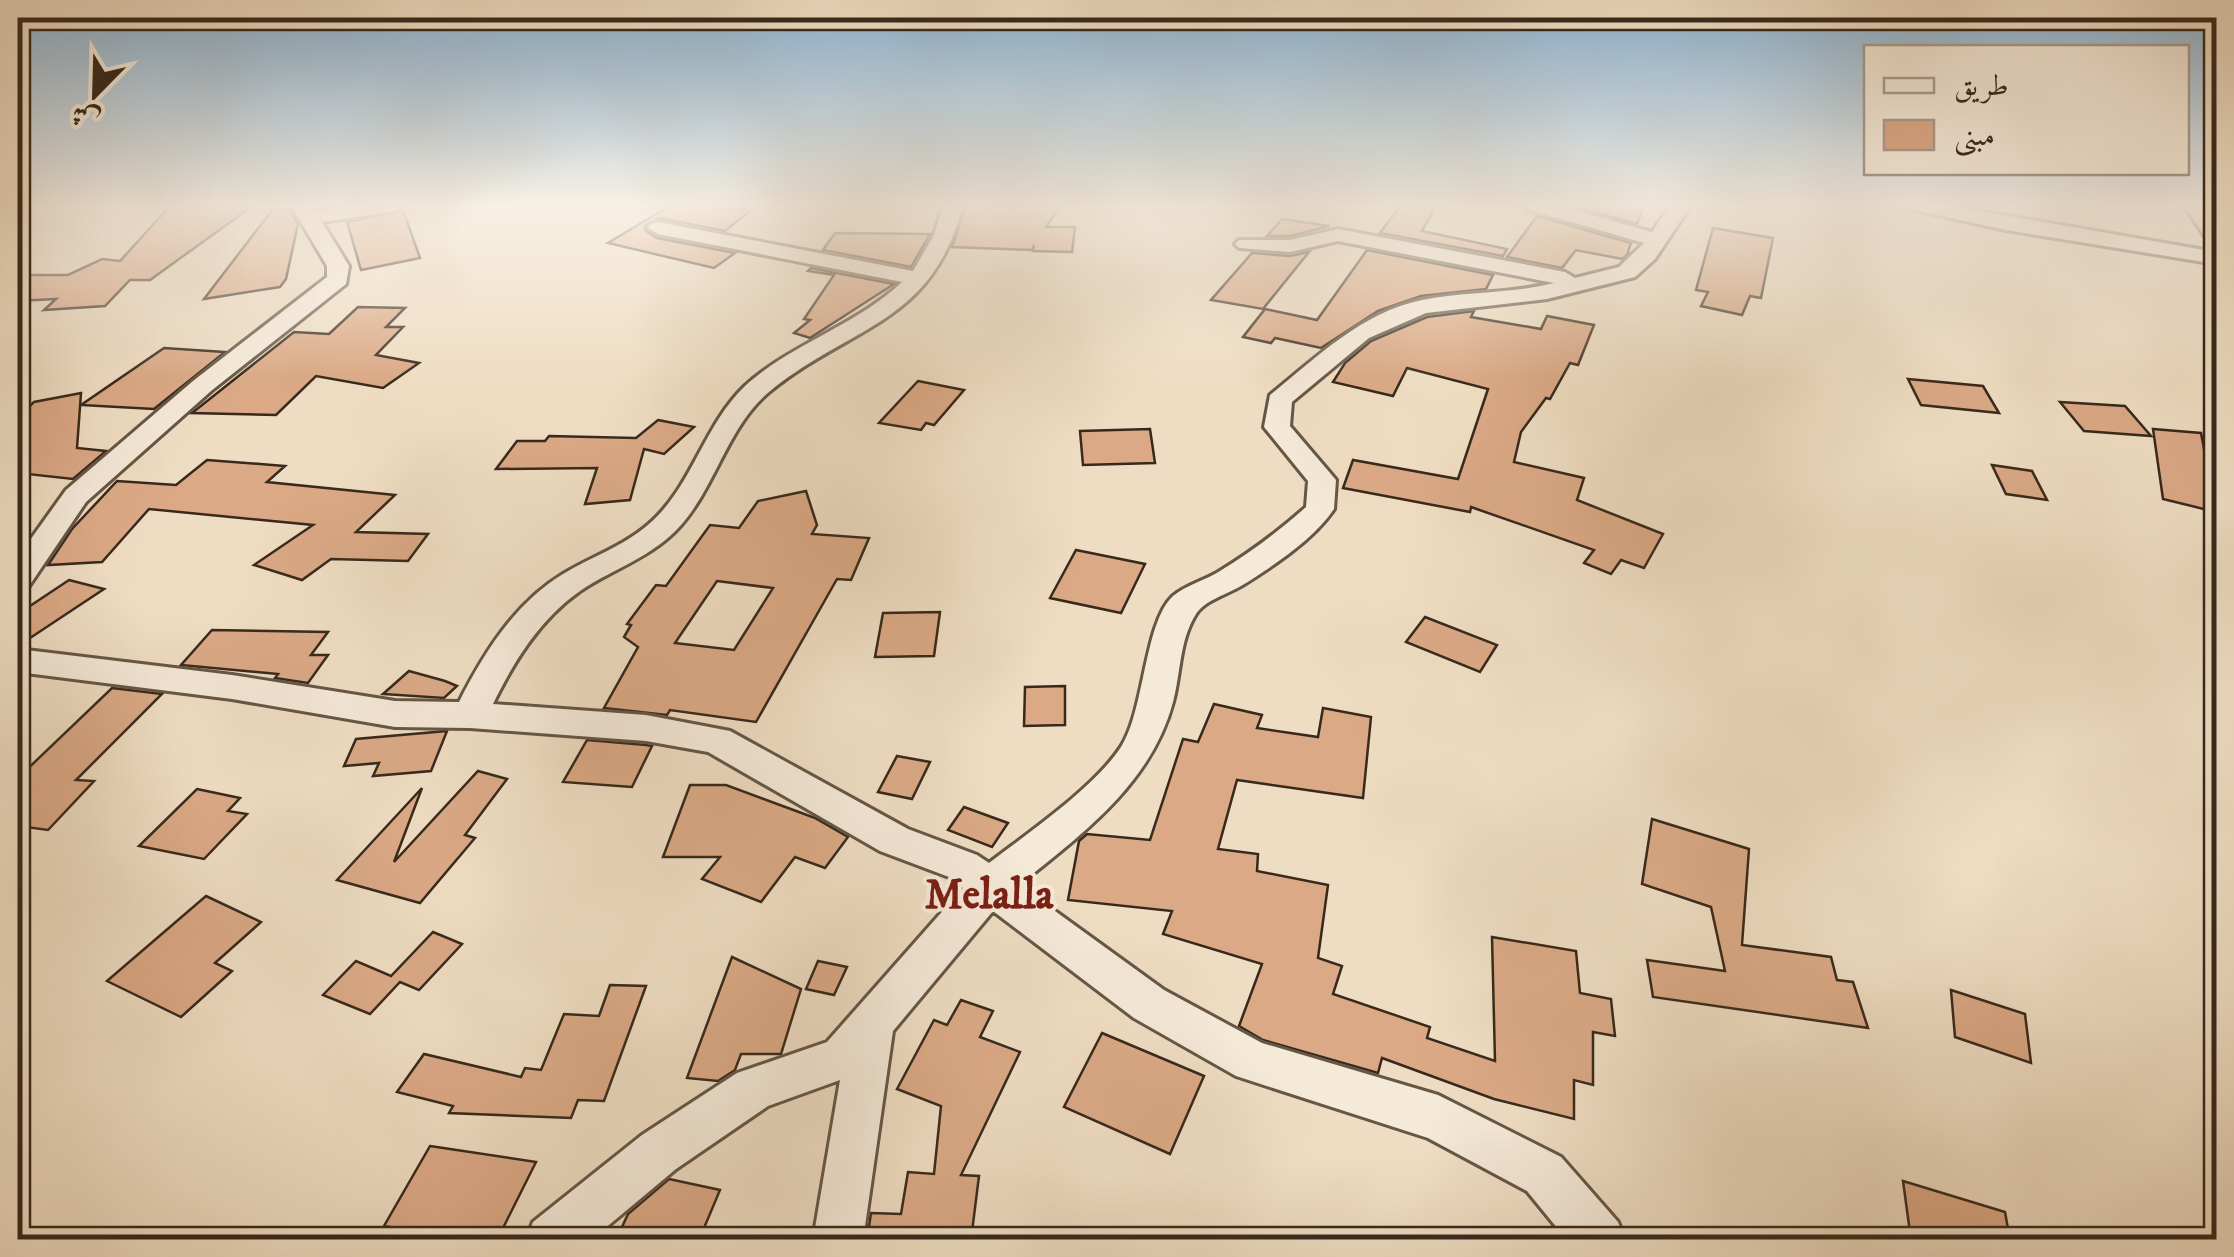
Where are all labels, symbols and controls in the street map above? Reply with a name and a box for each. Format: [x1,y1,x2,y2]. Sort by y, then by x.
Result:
north arrow [45,45,145,145]
legend [1864,45,2189,175]
text: طريق [1954,68,2009,105]
text: ش [66,95,105,138]
text: مبنى [1954,118,1995,157]
district label: Melalla [925,870,1055,922]

